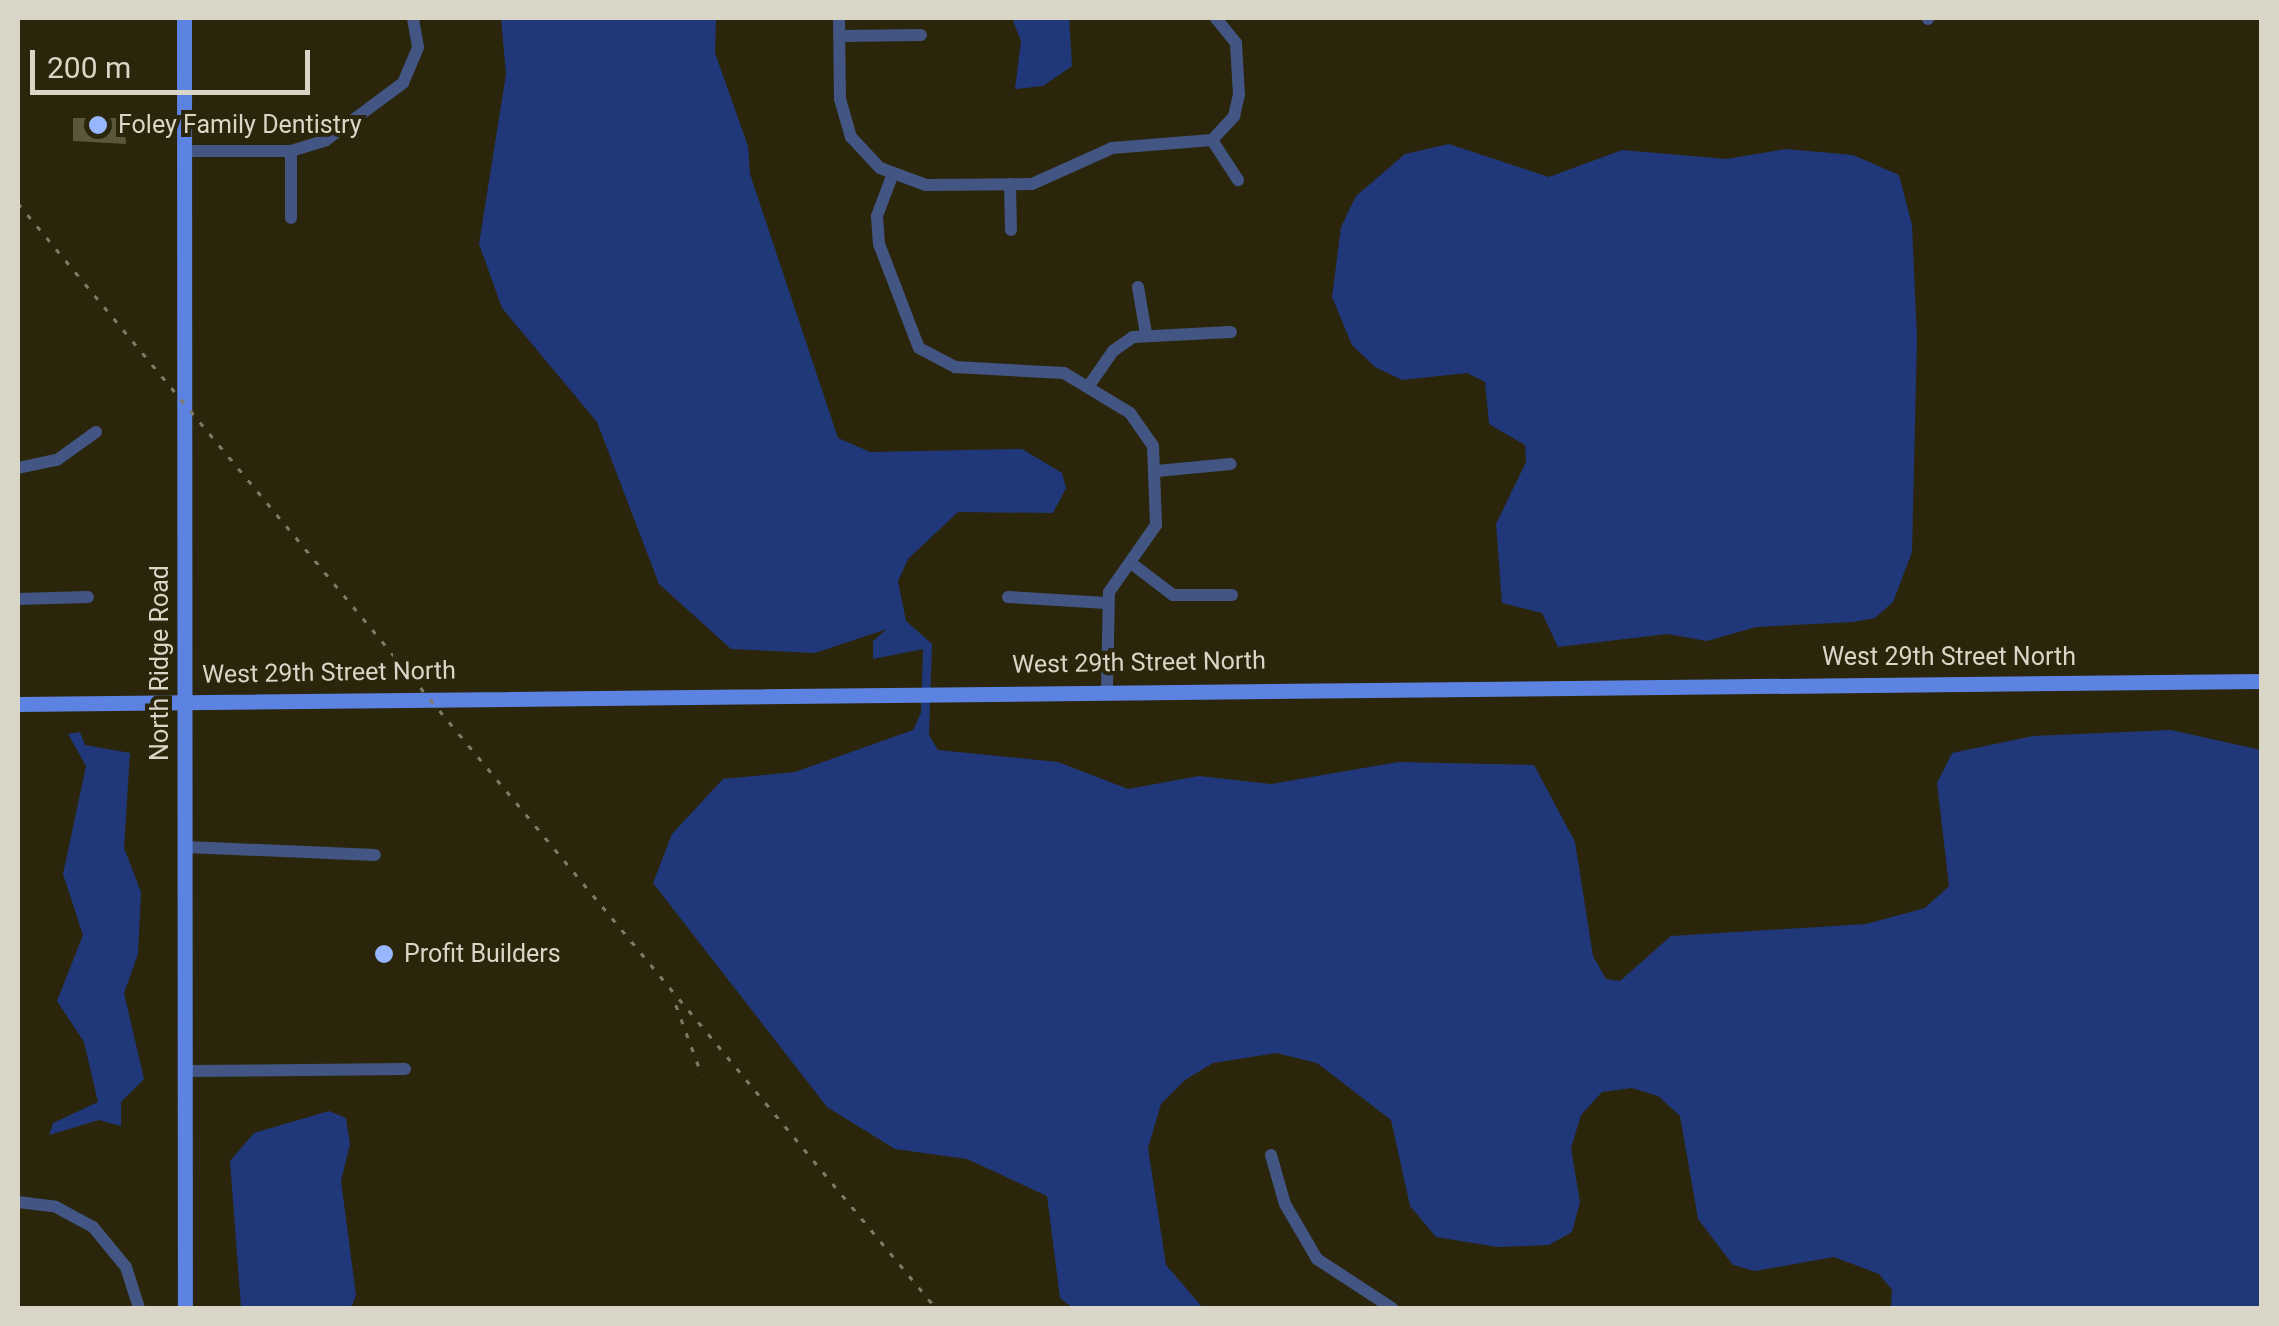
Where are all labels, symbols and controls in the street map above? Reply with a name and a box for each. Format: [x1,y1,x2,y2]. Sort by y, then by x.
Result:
scale bar [35,30,315,92]
text: 200 m [47,50,131,85]
place label: Foley Family Dentistry [118,110,361,140]
marker: Foley Family Dentistry [87,114,109,136]
street label: North Ridge Road [145,565,175,761]
street label: West 29th Street North [1822,642,2076,672]
street label: West 29th Street North [1012,646,1266,680]
street label: West 29th Street North [202,656,456,690]
place label: Profit Builders [404,939,561,969]
marker: Profit Builders [373,943,395,965]

